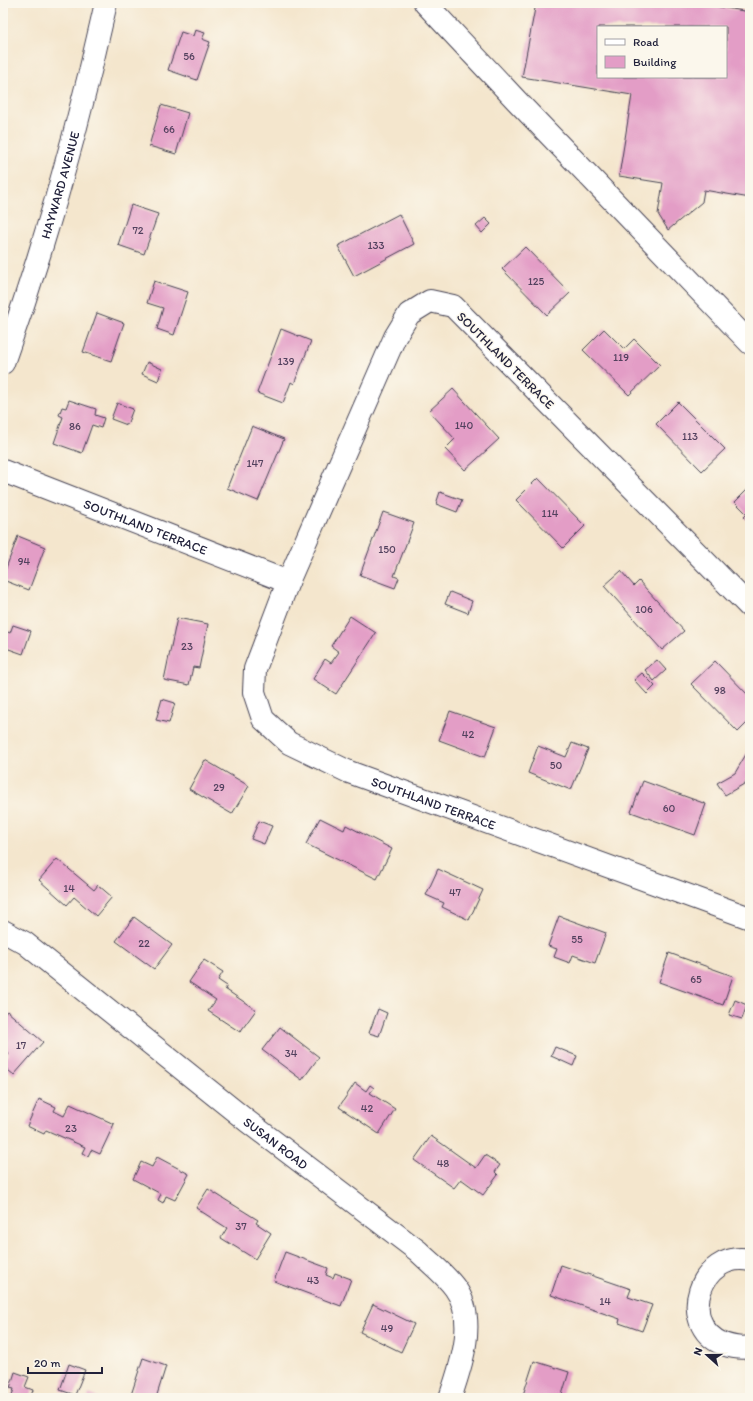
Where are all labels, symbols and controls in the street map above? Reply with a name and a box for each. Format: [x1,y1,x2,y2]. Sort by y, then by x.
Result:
legend [597,26,727,78]
text: Road [633,35,659,49]
house number: 56 [183,50,195,63]
text: Building [633,55,677,69]
house number: 66 [163,123,175,136]
street label: HAYWARD AVENUE [38,130,83,241]
house number: 72 [132,224,144,237]
house number: 133 [367,239,385,252]
house number: 125 [528,275,545,288]
street label: SOUTHLAND TERRACE [454,309,557,412]
house number: 119 [613,351,629,364]
house number: 139 [278,355,295,368]
house number: 140 [455,419,473,432]
house number: 86 [69,420,81,433]
house number: 113 [682,430,698,443]
house number: 147 [246,457,264,470]
street label: SOUTHLAND TERRACE [81,496,209,558]
house number: 114 [542,507,559,520]
house number: 150 [378,543,396,556]
house number: 94 [18,555,31,568]
house number: 106 [635,603,653,616]
house number: 23 [181,640,193,653]
house number: 98 [714,684,726,697]
house number: 42 [462,728,474,741]
house number: 50 [550,759,562,772]
street label: SOUTHLAND TERRACE [369,774,498,833]
house number: 29 [213,781,225,794]
house number: 60 [663,802,676,815]
house number: 14 [63,882,75,895]
house number: 47 [449,886,462,899]
house number: 55 [571,933,583,946]
house number: 22 [138,937,150,950]
house number: 65 [690,973,702,986]
house number: 17 [16,1039,27,1052]
house number: 34 [285,1047,298,1060]
house number: 42 [361,1102,373,1115]
street label: SUSAN ROAD [240,1114,311,1173]
house number: 23 [65,1122,77,1135]
house number: 48 [437,1157,449,1170]
house number: 37 [235,1220,247,1233]
house number: 43 [307,1274,319,1287]
house number: 14 [599,1295,611,1308]
house number: 49 [381,1322,393,1335]
north arrow [687,1335,727,1375]
text: N [691,1346,706,1357]
scale bar [28,1349,102,1375]
text: 20 m [34,1356,61,1370]

